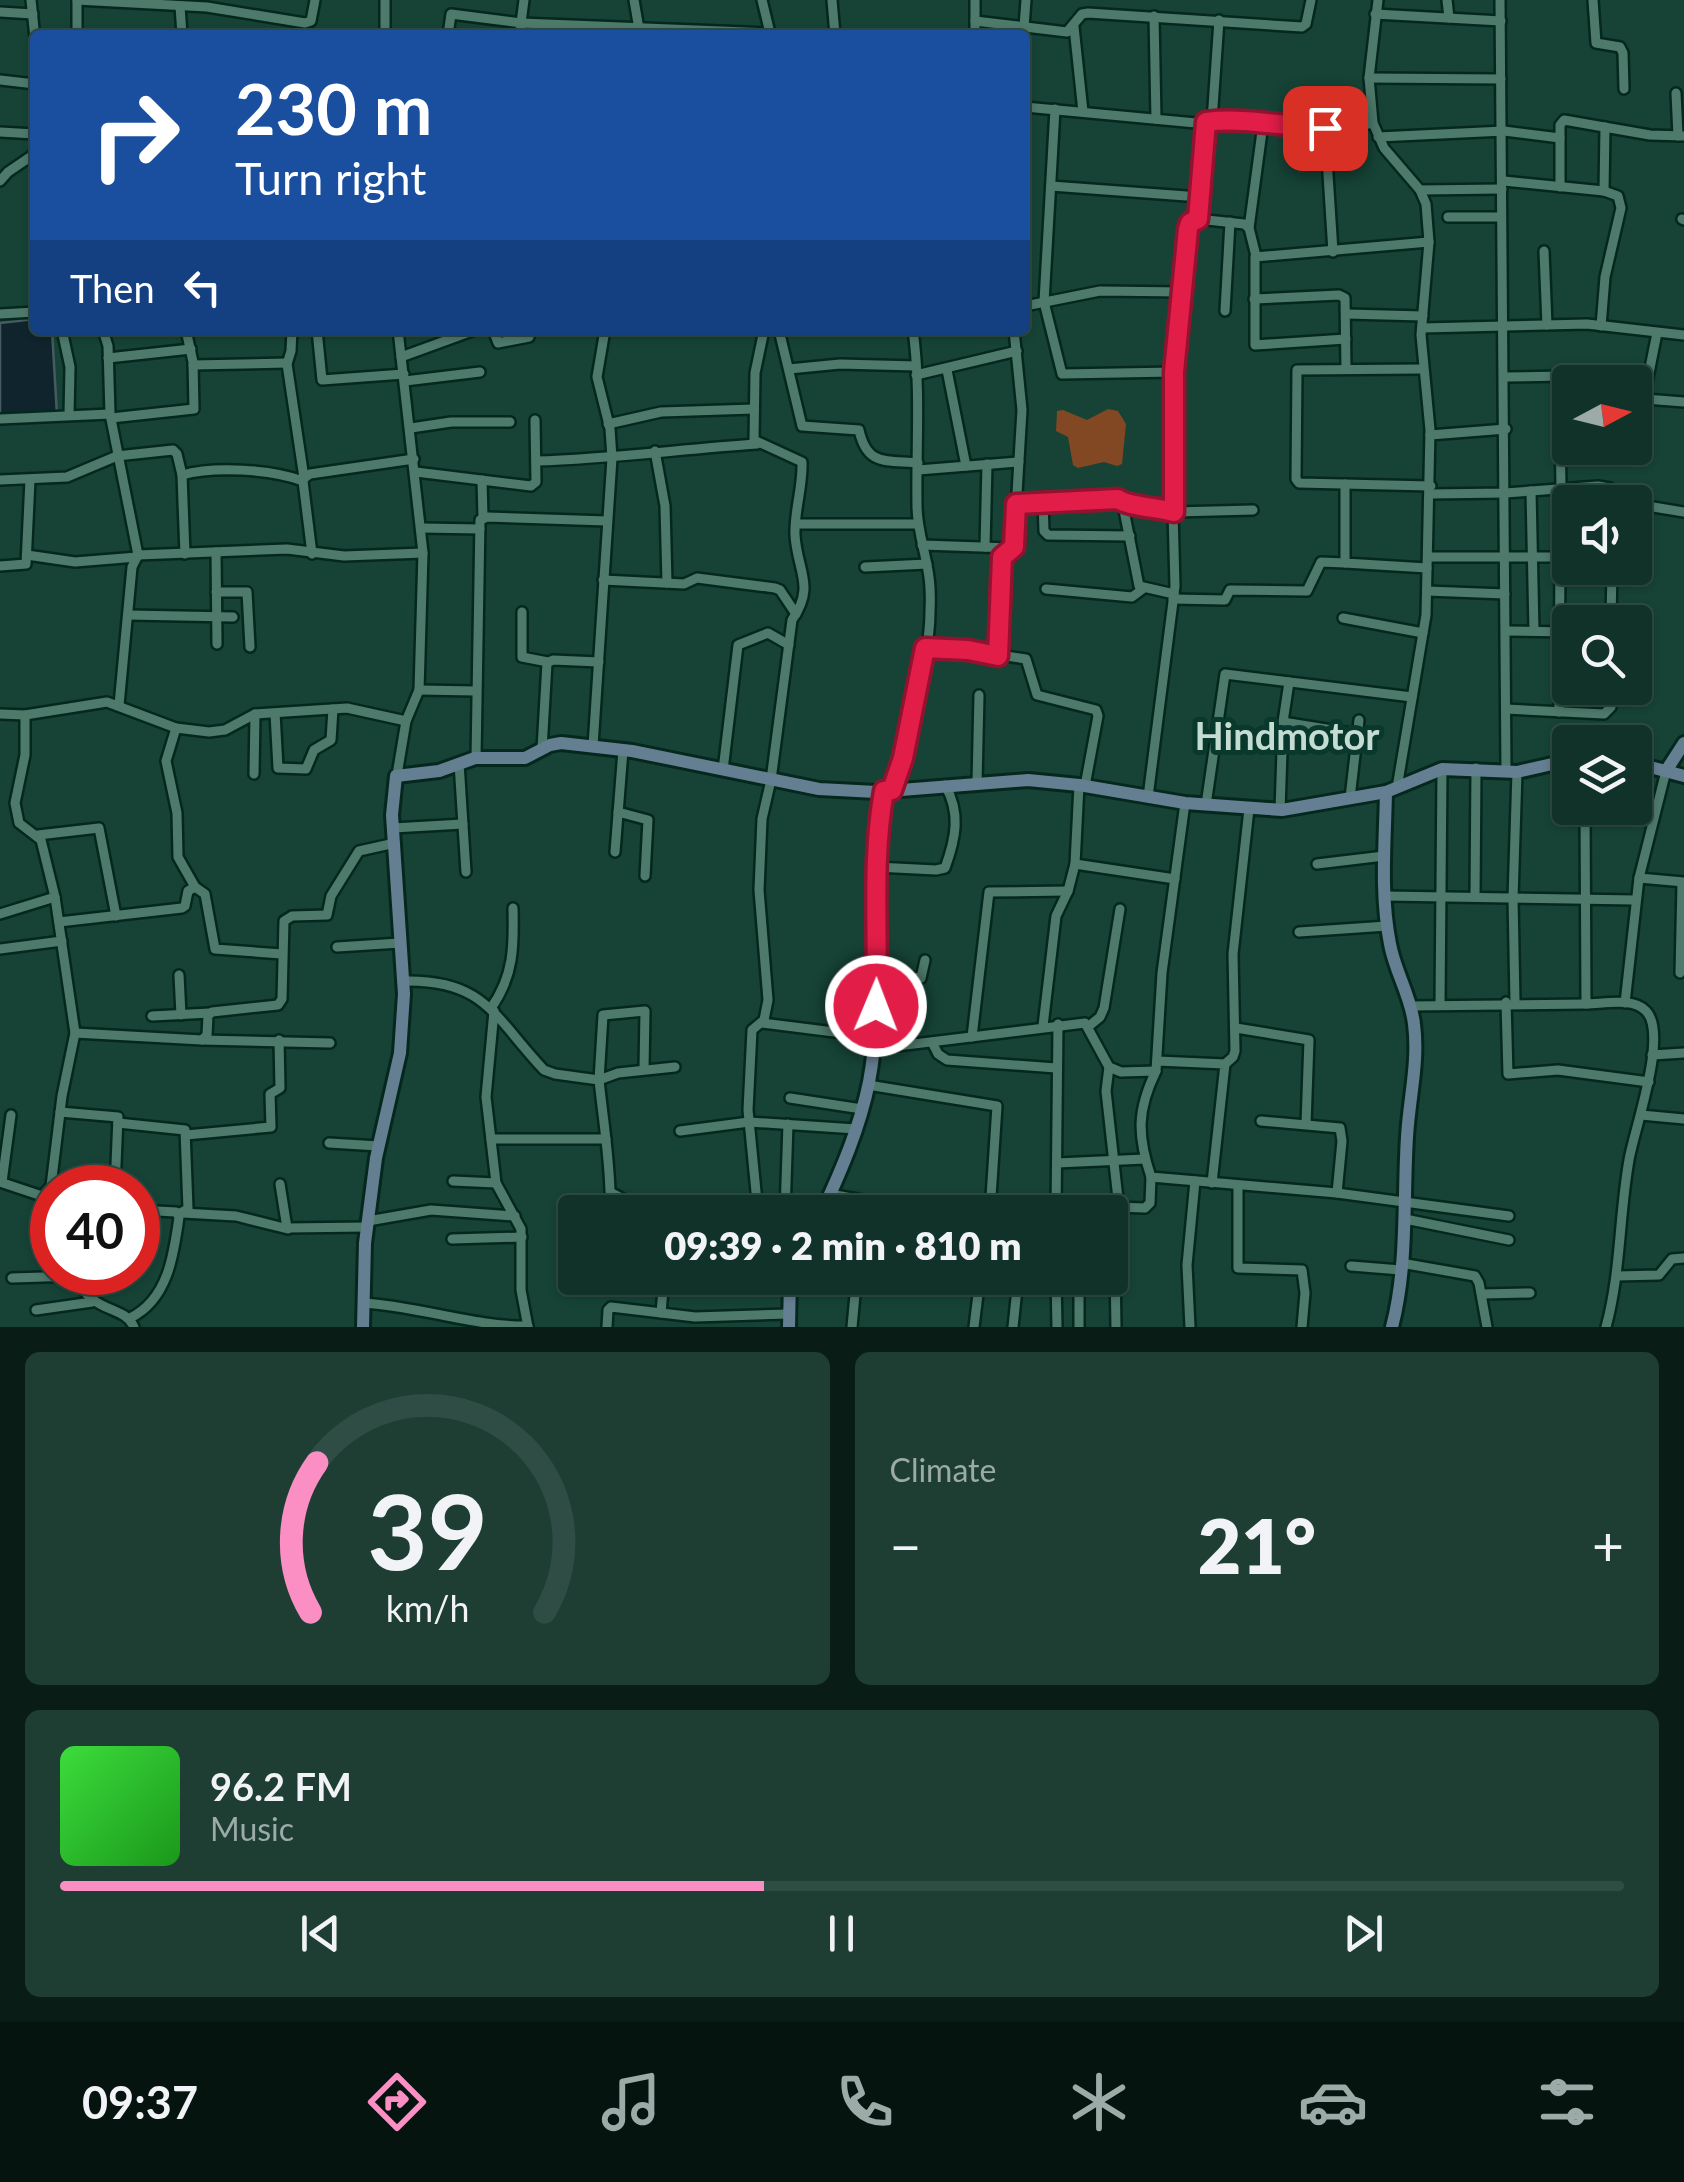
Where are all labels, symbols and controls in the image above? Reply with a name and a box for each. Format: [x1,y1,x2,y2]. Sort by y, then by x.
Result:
text: 230 m [235,66,432,150]
icon: right [70,70,200,200]
pin [1283,86,1368,171]
icon: arrive [1298,101,1353,156]
text: Turn right [235,151,426,205]
icon: left [175,260,230,315]
text: Then [70,265,155,311]
north arrow [1552,365,1652,465]
map controls [1552,365,1652,825]
button: sound [1552,485,1652,585]
button: search [1552,605,1652,705]
district label: Hindmotor [1195,712,1380,758]
button: layers [1552,725,1652,825]
position arrow [824,954,928,1058]
speed limit sign: 40 [30,1165,160,1295]
text: 09:39 · 2 min · 810 m [664,1222,1022,1268]
text: Climate [890,1450,996,1489]
text: 39 [367,1467,488,1592]
text: 21° [1198,1500,1316,1590]
text: − [890,1512,921,1578]
text: + [1592,1512,1624,1578]
text: km/h [385,1587,469,1630]
text: 96.2 FM [210,1763,352,1809]
text: Music [210,1809,294,1848]
icon: previous [293,1906,348,1961]
icon: pause [814,1906,869,1961]
icon: next [1336,1906,1391,1961]
icon: directions [362,2067,432,2137]
icon: music [596,2067,666,2137]
icon: phone [830,2067,900,2137]
icon: climate [1064,2067,1134,2137]
icon: car [1298,2067,1368,2137]
icon: filters [1532,2067,1602,2137]
text: 09:37 [82,2075,198,2129]

